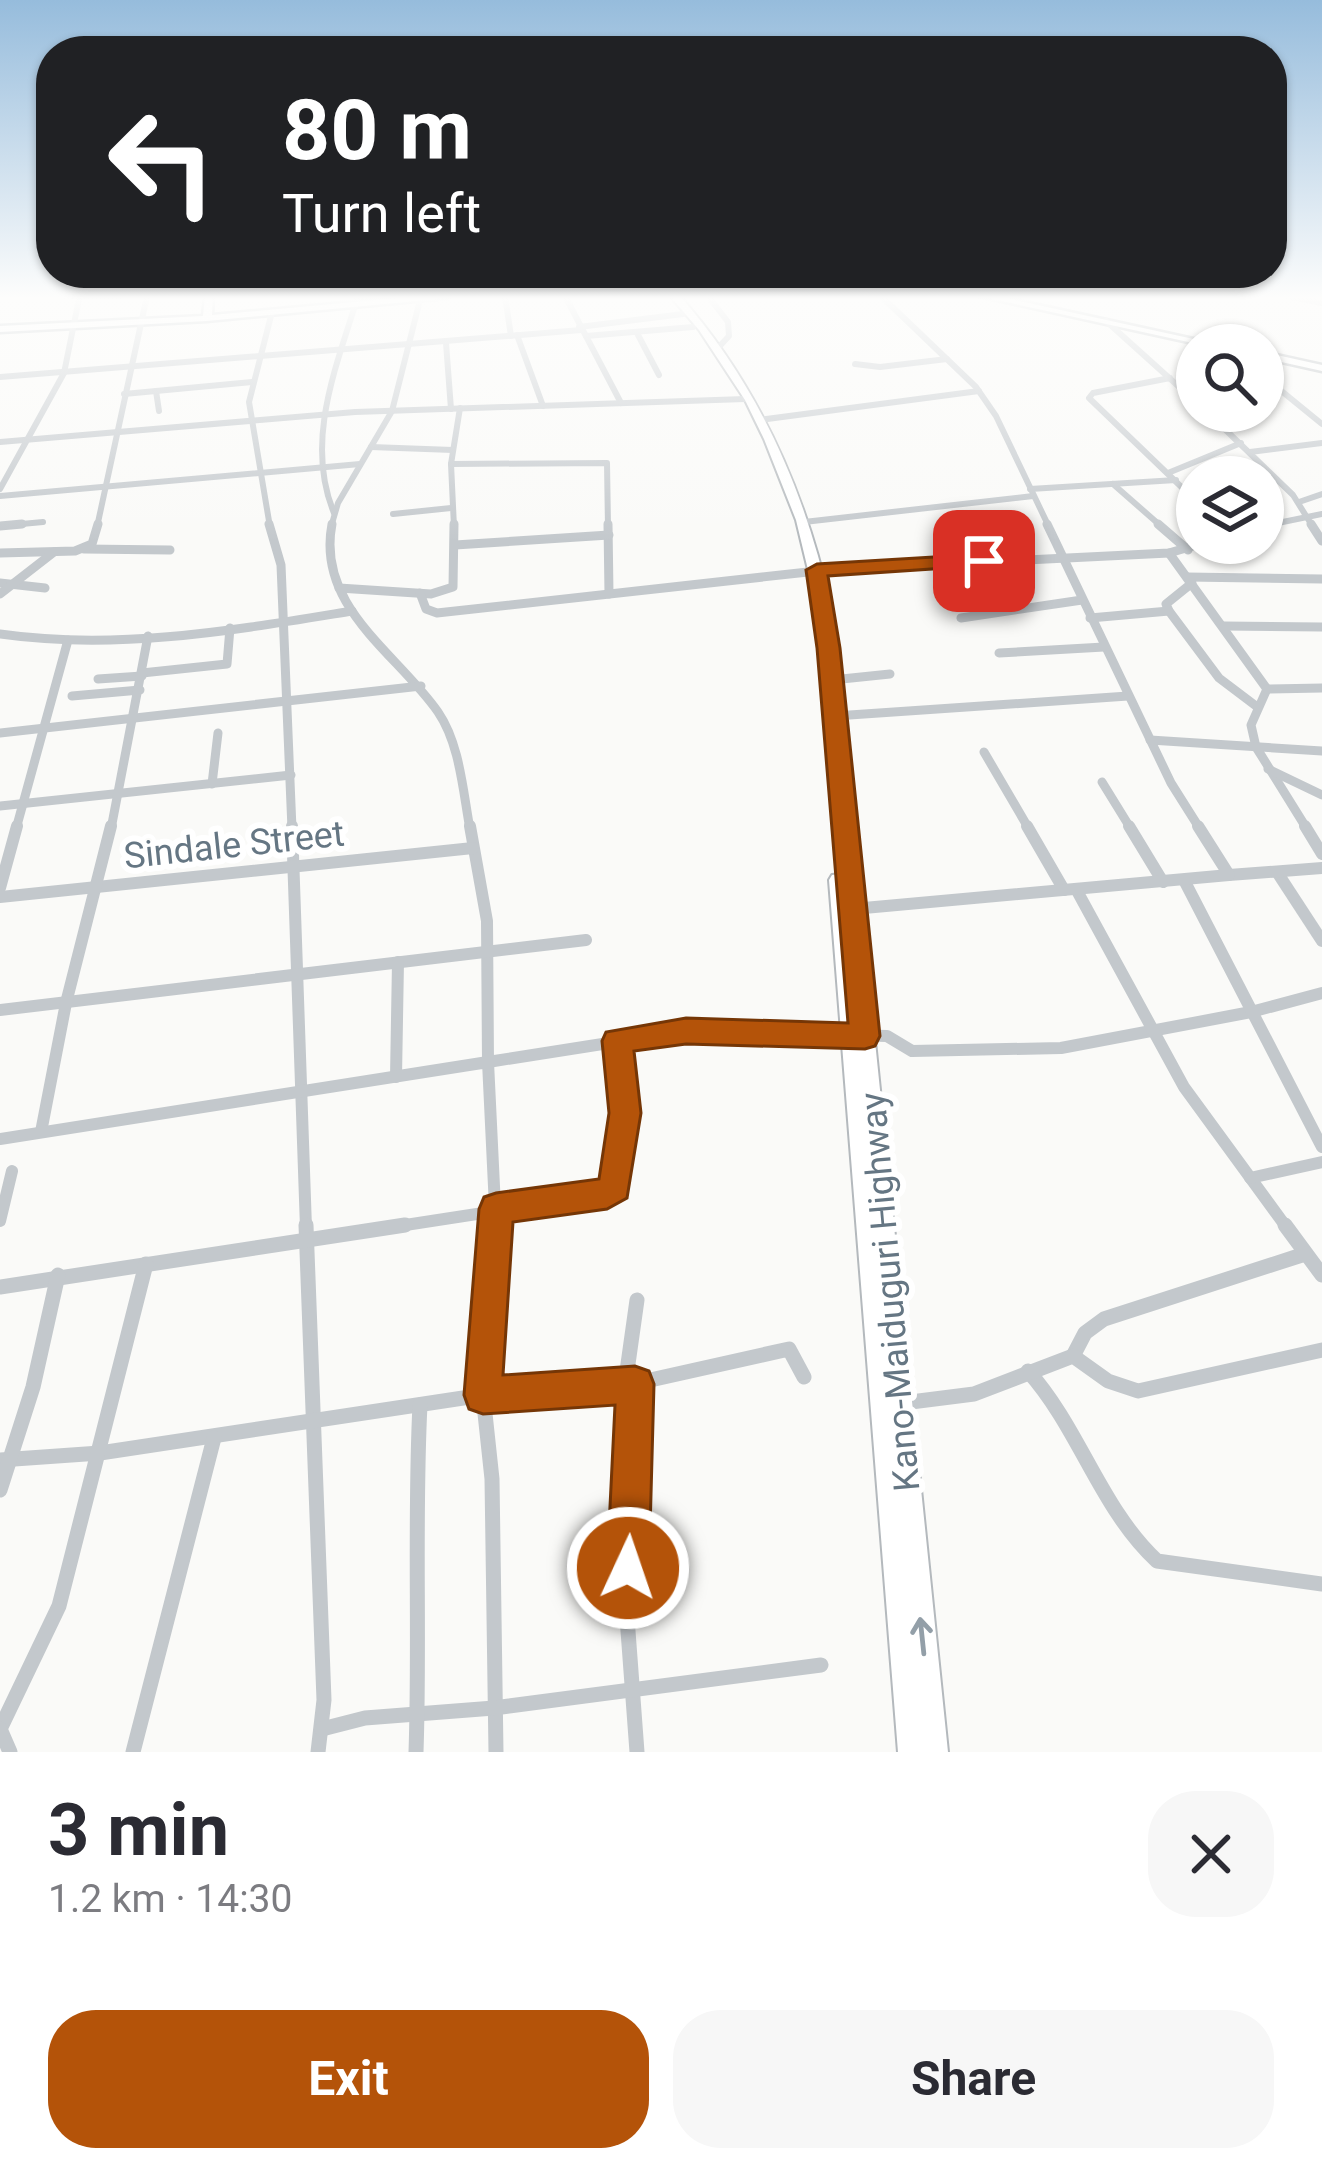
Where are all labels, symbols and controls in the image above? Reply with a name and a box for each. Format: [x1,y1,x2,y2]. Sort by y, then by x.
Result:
text: 80 m [282,81,472,180]
icon: left [84,84,240,240]
text: Turn left [282,182,481,245]
map controls [1176,324,1284,564]
button: search [1176,324,1284,432]
button: layers [1176,456,1284,564]
pin [933,510,1035,612]
icon: arrive [951,528,1017,594]
street label: Sindale Street [122,813,347,877]
street label: Kano-Maiduguri Highway [852,1091,928,1493]
position arrow [565,1505,691,1631]
one-way arrow [910,1617,933,1656]
text: 3 min [48,1788,229,1873]
button: close [1148,1791,1274,1917]
text: 1.2 km · 14:30 [48,1876,292,1922]
button: Exit [48,2010,649,2148]
button: Share [673,2010,1274,2148]

